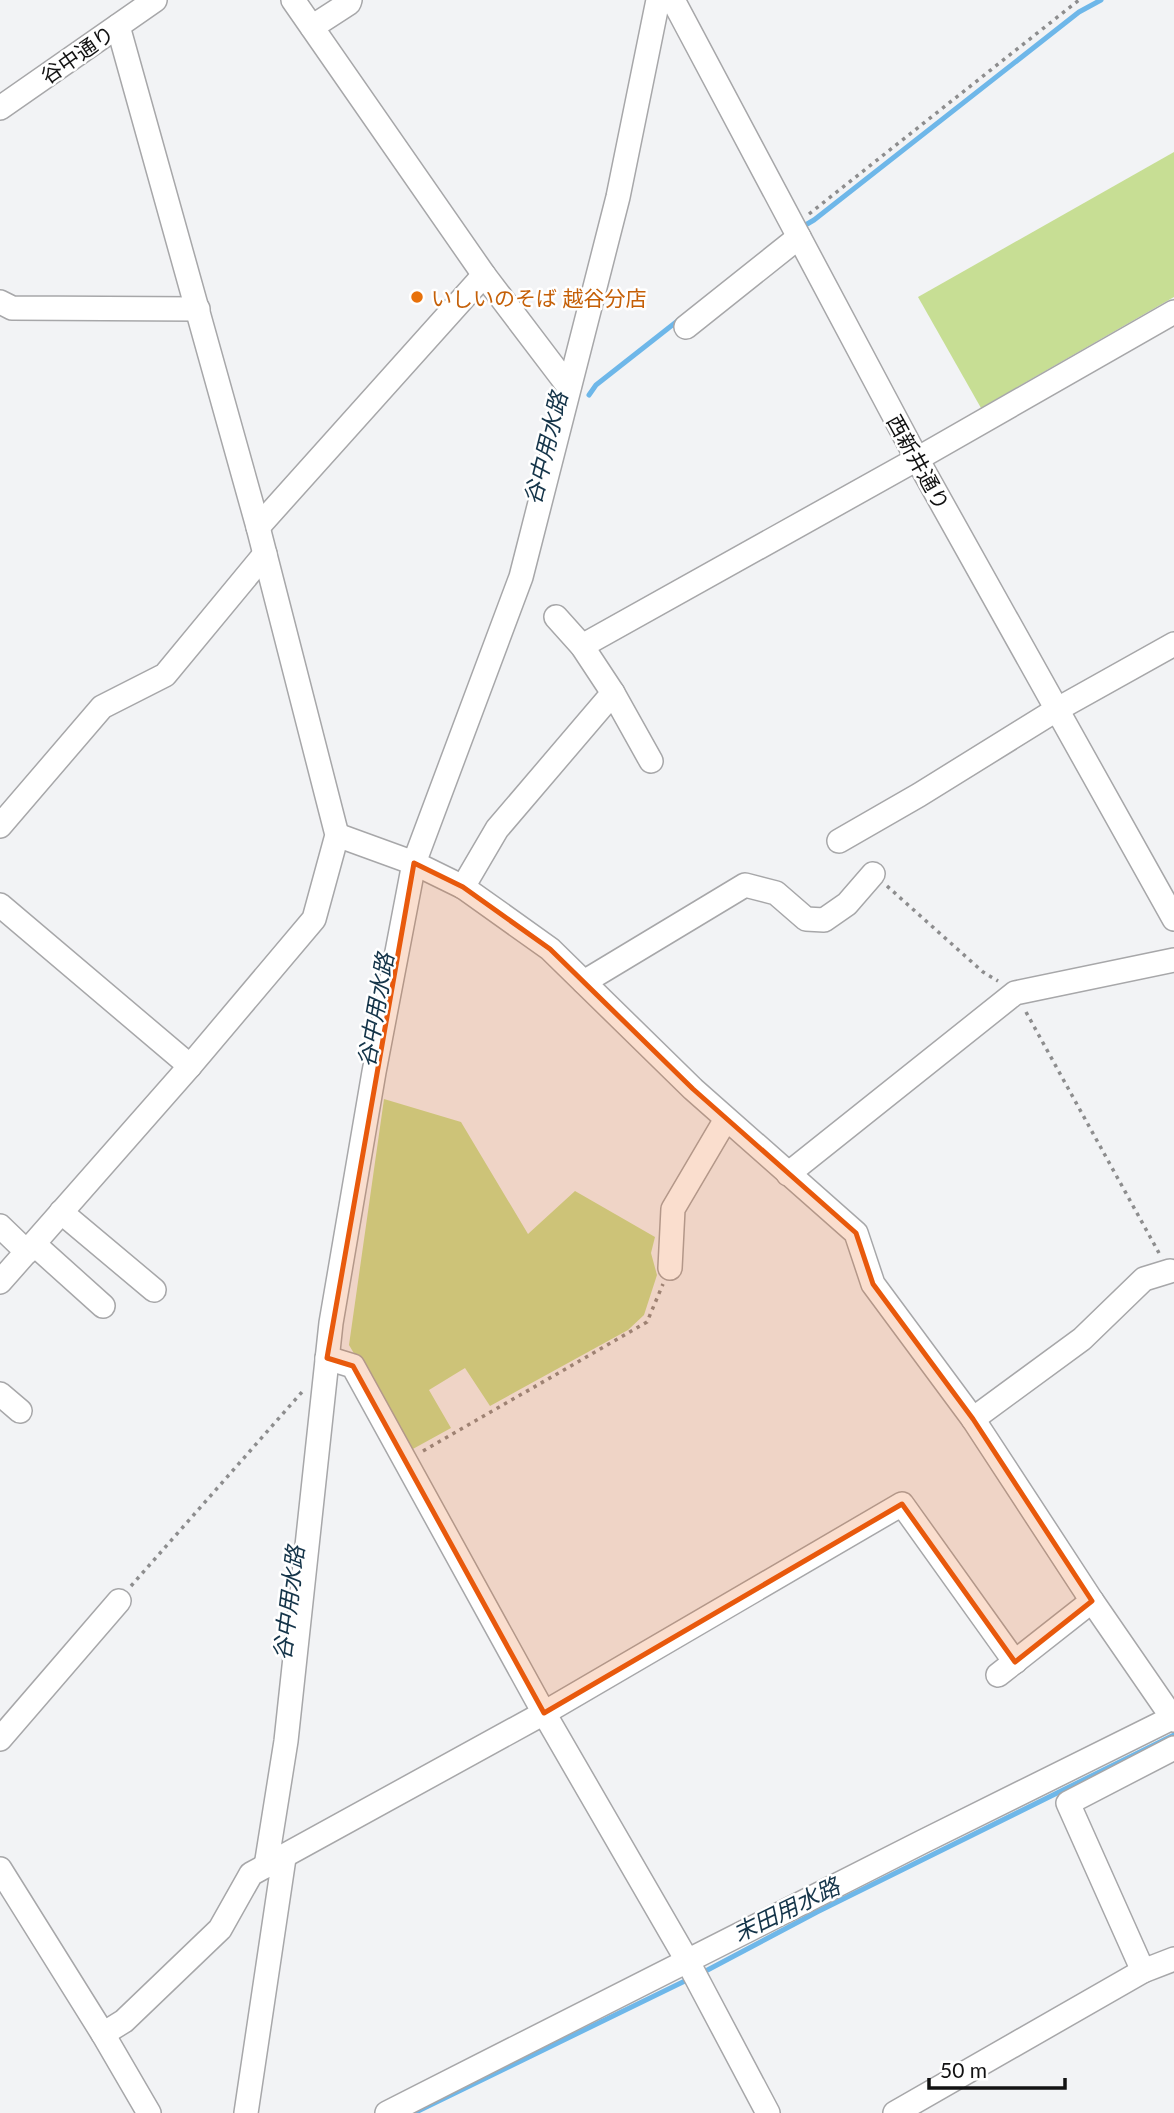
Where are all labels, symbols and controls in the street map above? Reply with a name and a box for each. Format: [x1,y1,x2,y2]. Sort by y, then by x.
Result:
street label: 谷中通り [35,20,119,88]
place label: いしいのそば 越谷分店 [431,285,646,310]
marker: いしいのそば 越谷分店 [409,289,425,305]
water label: 谷中用水路 [518,387,573,507]
street label: 西新井通り [883,410,955,514]
water label: 谷中用水路 [351,949,399,1069]
water label: 谷中用水路 [267,1542,309,1662]
water label: 末田用水路 [728,1870,846,1947]
scale bar [929,2046,1066,2090]
text: 50 m [940,2057,987,2082]

